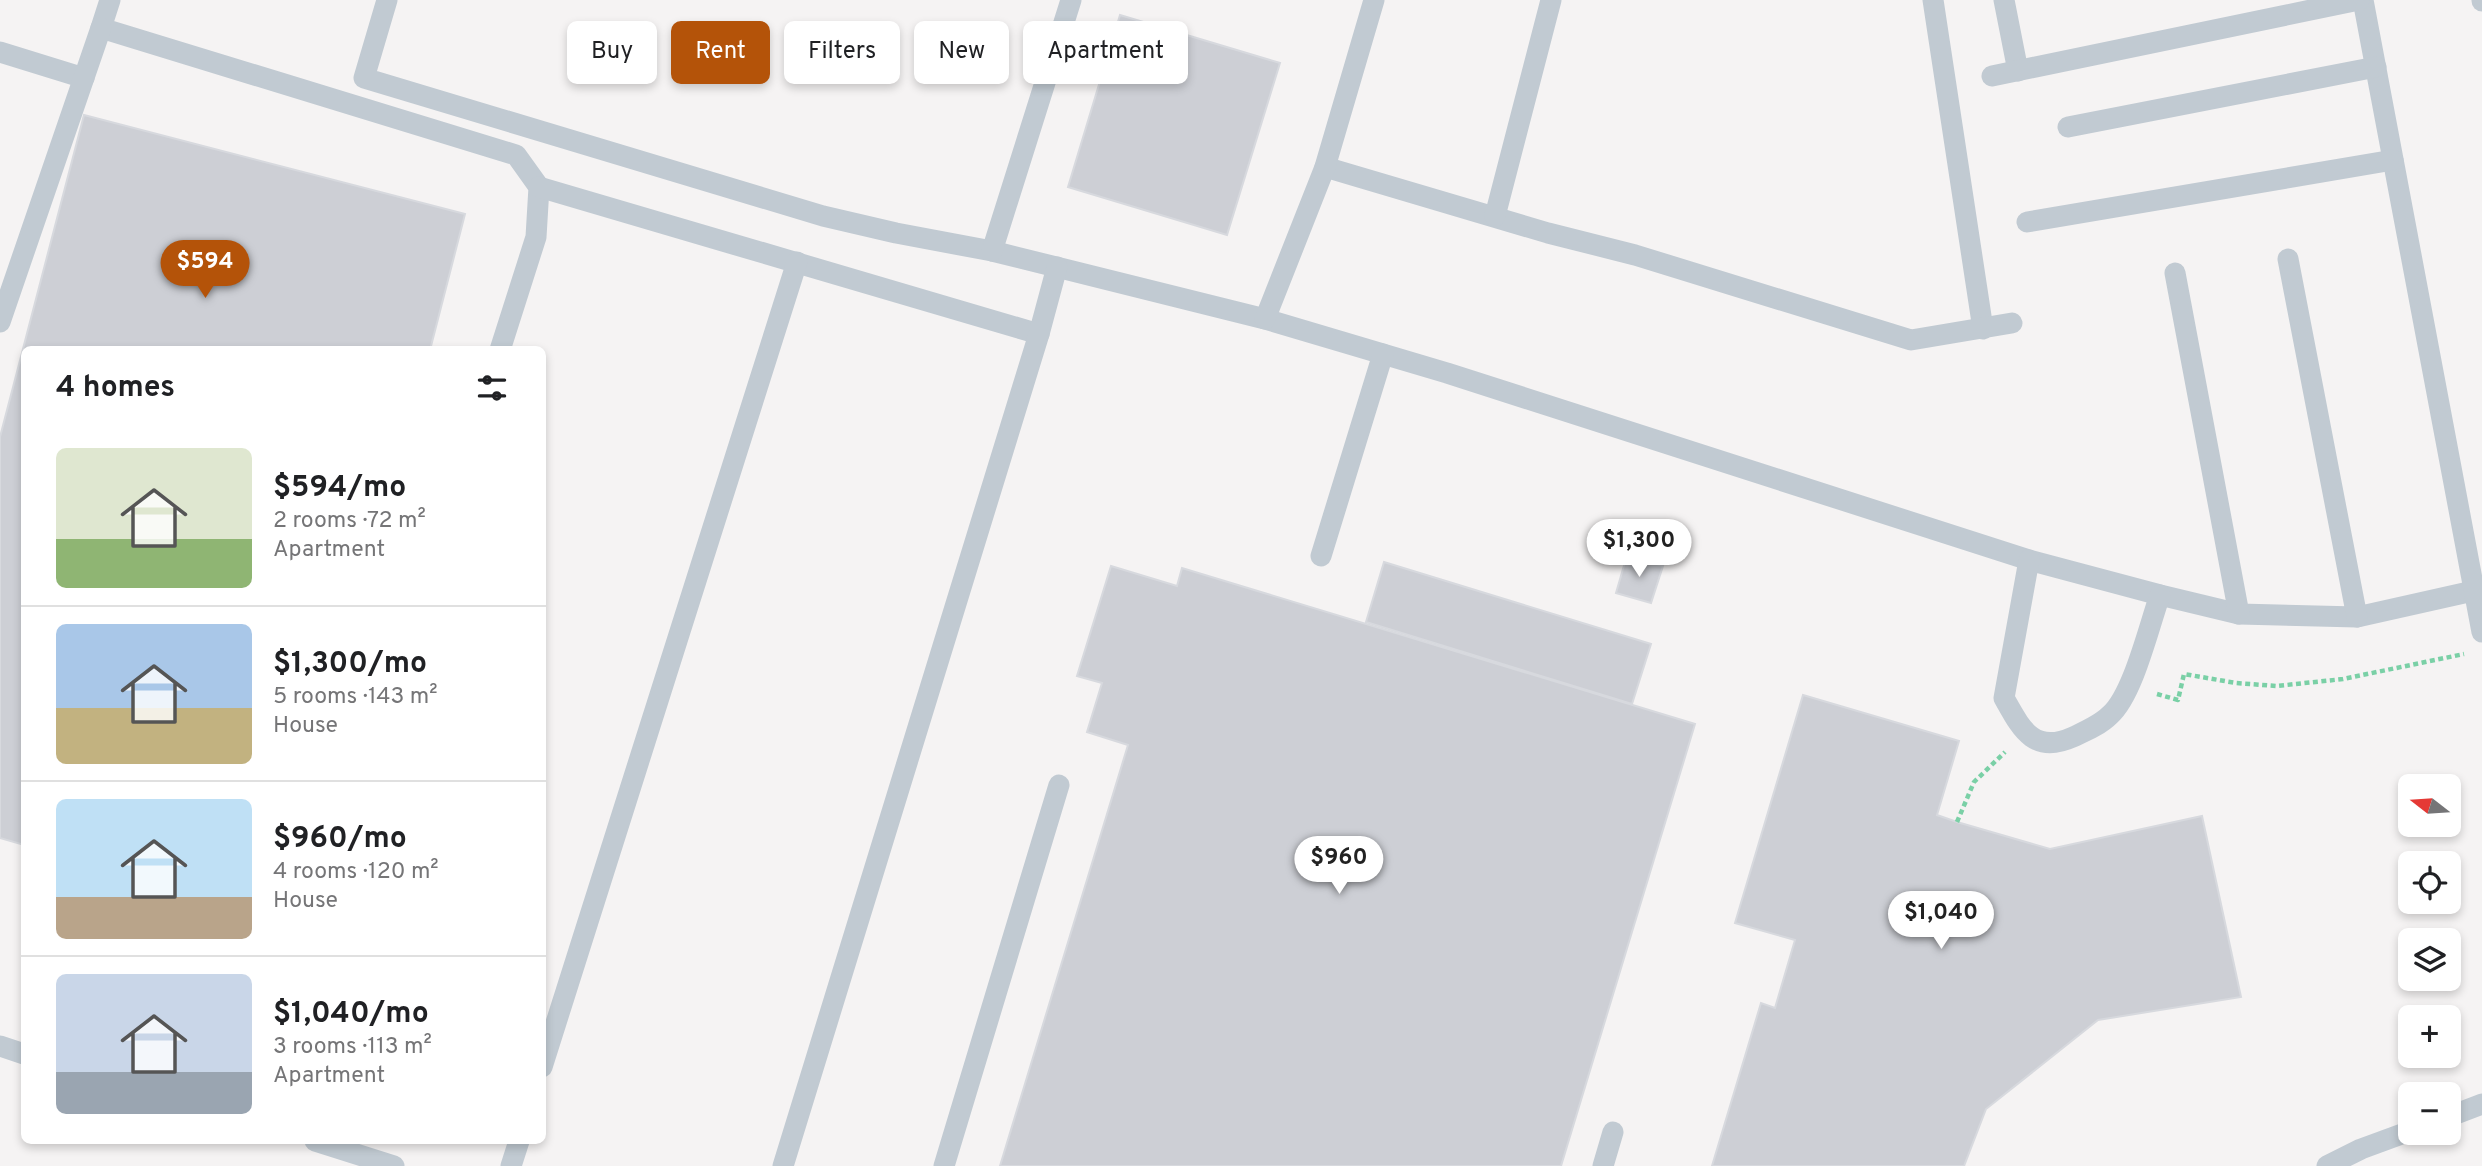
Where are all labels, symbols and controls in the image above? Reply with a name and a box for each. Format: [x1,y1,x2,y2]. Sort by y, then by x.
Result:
chip: Buy [567,21,657,84]
chip: Rent [671,21,770,84]
chip: Filters [784,21,900,84]
chip: New [914,21,1009,84]
chip: Apartment [1023,21,1188,84]
pin: $594 [164,240,246,300]
text: $594 [177,248,233,277]
icon: filters [473,369,511,407]
text: 4 homes [56,370,175,407]
text: $594/mo [273,470,406,507]
icon: home [112,476,196,560]
text: 2 rooms · 72 m² [273,507,426,536]
pin: $1,300 [1582,520,1696,579]
text: $1,300 [1603,527,1675,556]
text: Apartment [273,536,385,565]
text: $1,300/mo [273,646,427,683]
icon: home [112,652,196,736]
text: 5 rooms · 143 m² [273,683,438,712]
text: House [273,712,338,741]
north arrow [2398,774,2460,836]
map controls [2398,774,2461,1145]
text: $960/mo [273,821,407,858]
icon: home [112,827,196,911]
pin: $960 [1298,836,1380,896]
text: $960 [1310,844,1368,873]
button: locate [2398,851,2461,914]
text: 4 rooms · 120 m² [273,858,439,887]
text: House [273,887,338,916]
pin: $1,040 [1884,892,1998,951]
text: $1,040 [1904,899,1978,928]
button: layers [2398,928,2461,991]
text: $1,040/mo [273,996,429,1033]
icon: home [112,1002,196,1086]
button: + [2398,1005,2461,1068]
text: 3 rooms · 113 m² [273,1033,432,1062]
text: Apartment [273,1062,385,1091]
button: − [2398,1082,2461,1145]

